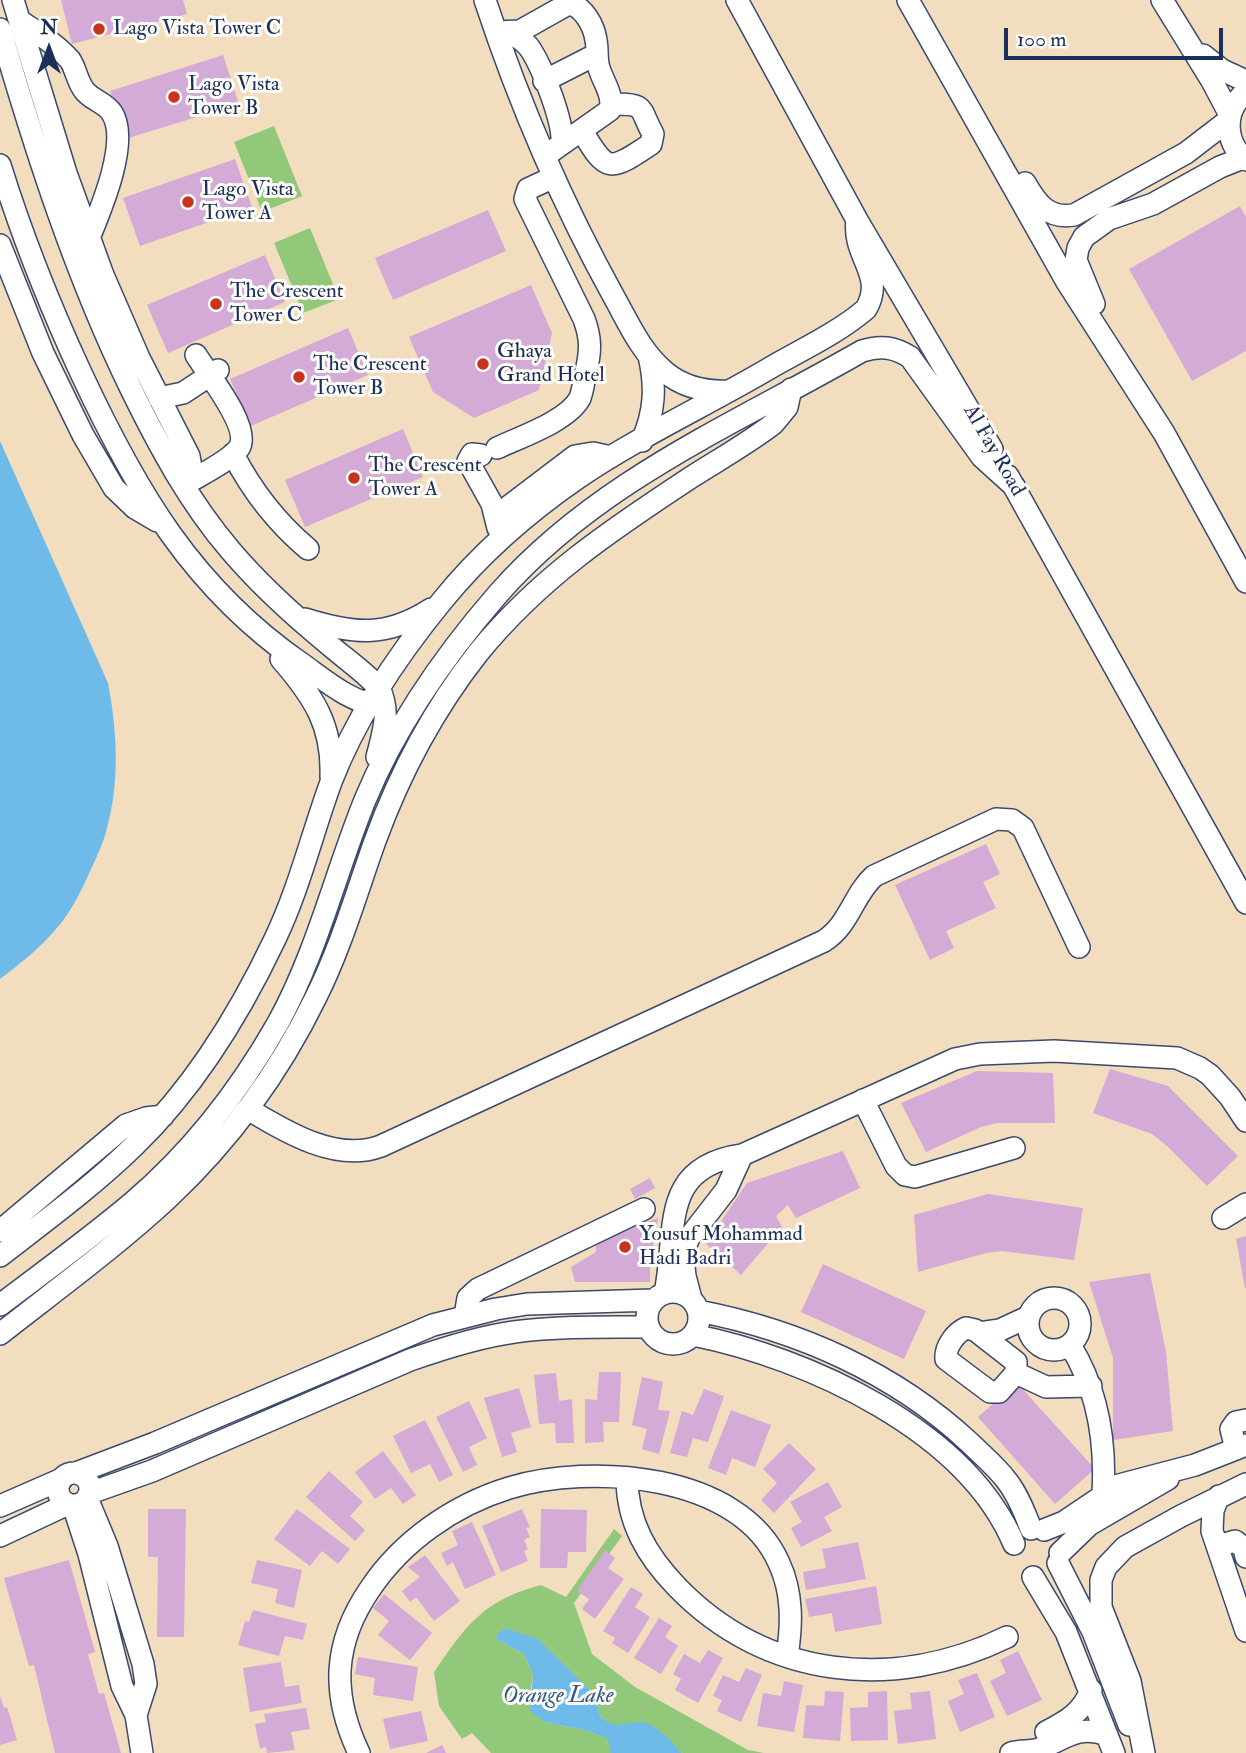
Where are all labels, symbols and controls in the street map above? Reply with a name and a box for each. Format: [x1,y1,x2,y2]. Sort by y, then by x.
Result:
north arrow [14,14,84,84]
scale bar [1008,14,1227,58]
text: N [40,16,58,40]
place label: Lago Vista Tower C [113,16,281,42]
marker: Lago Vista Tower C [91,21,107,37]
text: 100 m [1017,26,1067,53]
place label: Lago Vista Tower B [188,72,280,122]
marker: Lago Vista Tower B [166,89,182,105]
place label: Lago Vista Tower A [202,177,294,227]
marker: Lago Vista Tower A [180,194,196,210]
place label: The Crescent Tower C [230,279,343,329]
marker: The Crescent Tower C [208,296,224,312]
place label: Ghaya Grand Hotel [497,339,605,389]
place label: The Crescent Tower B [313,352,426,402]
marker: Ghaya Grand Hotel [475,356,491,372]
marker: The Crescent Tower B [291,369,307,385]
street label: Al Fay Road [957,401,1029,501]
place label: The Crescent Tower A [368,453,481,503]
marker: The Crescent Tower A [346,470,362,486]
place label: Yousuf Mohammad Hadi Badri [639,1222,803,1272]
marker: Yousuf Mohammad Hadi Badri [617,1239,633,1255]
water label: Orange Lake [503,1683,613,1711]

